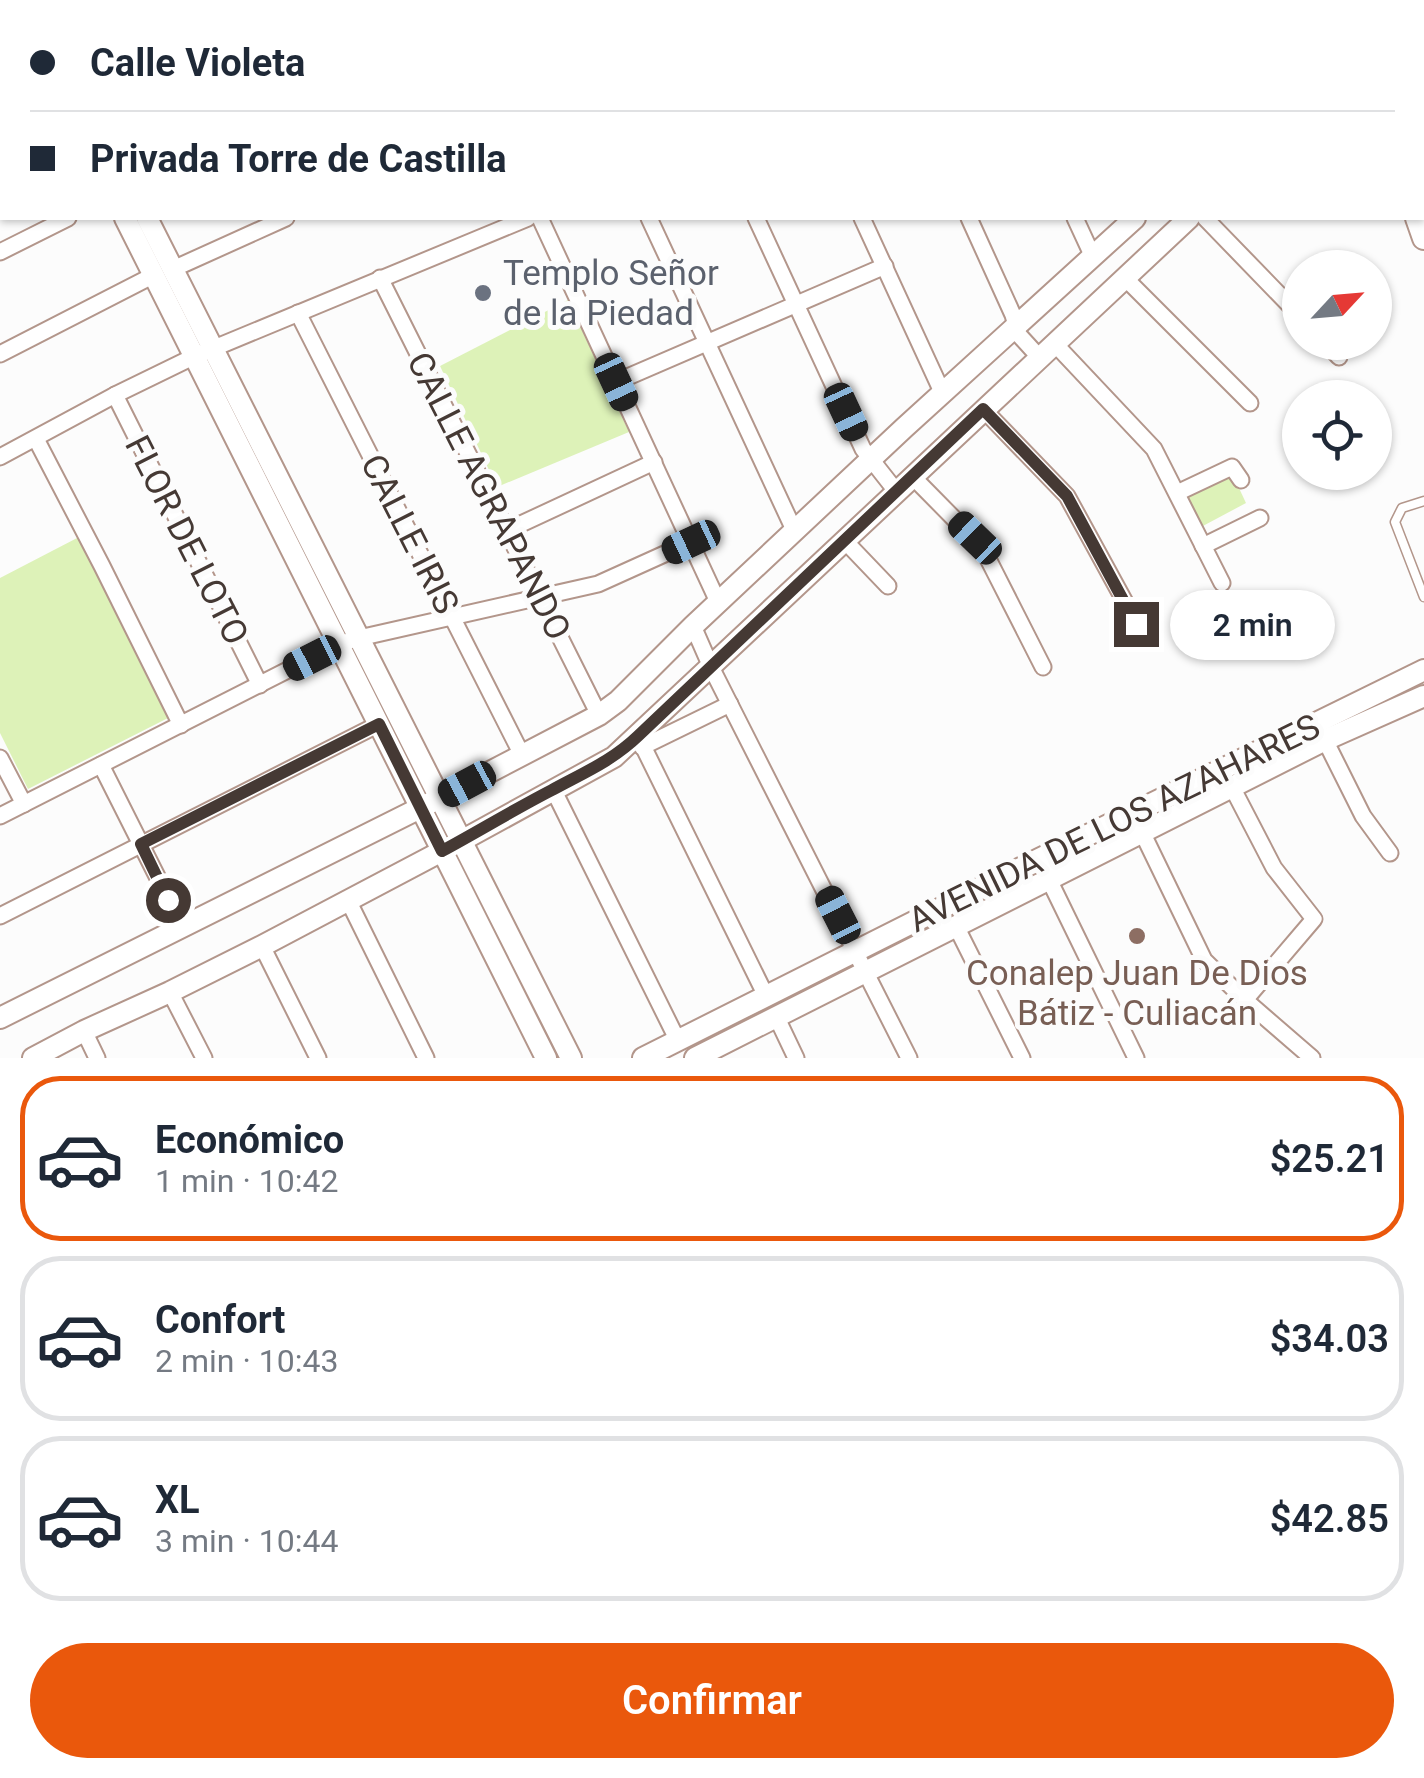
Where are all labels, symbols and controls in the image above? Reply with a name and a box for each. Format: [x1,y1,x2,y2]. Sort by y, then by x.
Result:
text: Calle Violeta [90,41,305,85]
text: Privada Torre de Castilla [90,137,507,181]
north arrow [1282,250,1392,360]
map controls [1282,250,1392,490]
place label: Templo Señor de la Piedad [503,253,719,334]
marker: Templo Señor de la Piedad [472,282,494,304]
street label: CALLE AGRAPANDO [398,346,579,647]
car [590,348,642,416]
car [820,378,872,446]
button: locate [1282,380,1392,490]
street label: FLOR DE LOTO [116,429,257,651]
street label: CALLE IRIS [352,448,467,621]
car [943,506,1007,570]
car [657,516,725,568]
callout: 2 min [1171,589,1336,659]
route end [1114,602,1159,647]
text: 2 min [1212,606,1293,644]
car [278,631,346,685]
street label: AVENIDA DE LOS AZAHARES [902,706,1326,941]
car [433,757,501,811]
route start [146,878,191,923]
car [811,881,865,949]
marker: Conalep Juan De Dios Bátiz - Culiacán [1126,925,1148,947]
place label: Conalep Juan De Dios Bátiz - Culiacán [966,953,1308,1034]
icon: car [35,1114,125,1204]
text: Económico [155,1118,344,1162]
text: $25.21 [1270,1137,1389,1181]
text: 1 min · 10:42 [155,1162,338,1200]
icon: car [35,1294,125,1384]
text: Confort [155,1298,285,1342]
text: $34.03 [1270,1317,1389,1361]
text: 2 min · 10:43 [155,1342,338,1380]
icon: car [35,1474,125,1564]
text: XL [155,1478,200,1522]
text: $42.85 [1270,1497,1389,1541]
text: 3 min · 10:44 [155,1522,338,1560]
button: Confirmar [30,1643,1394,1758]

